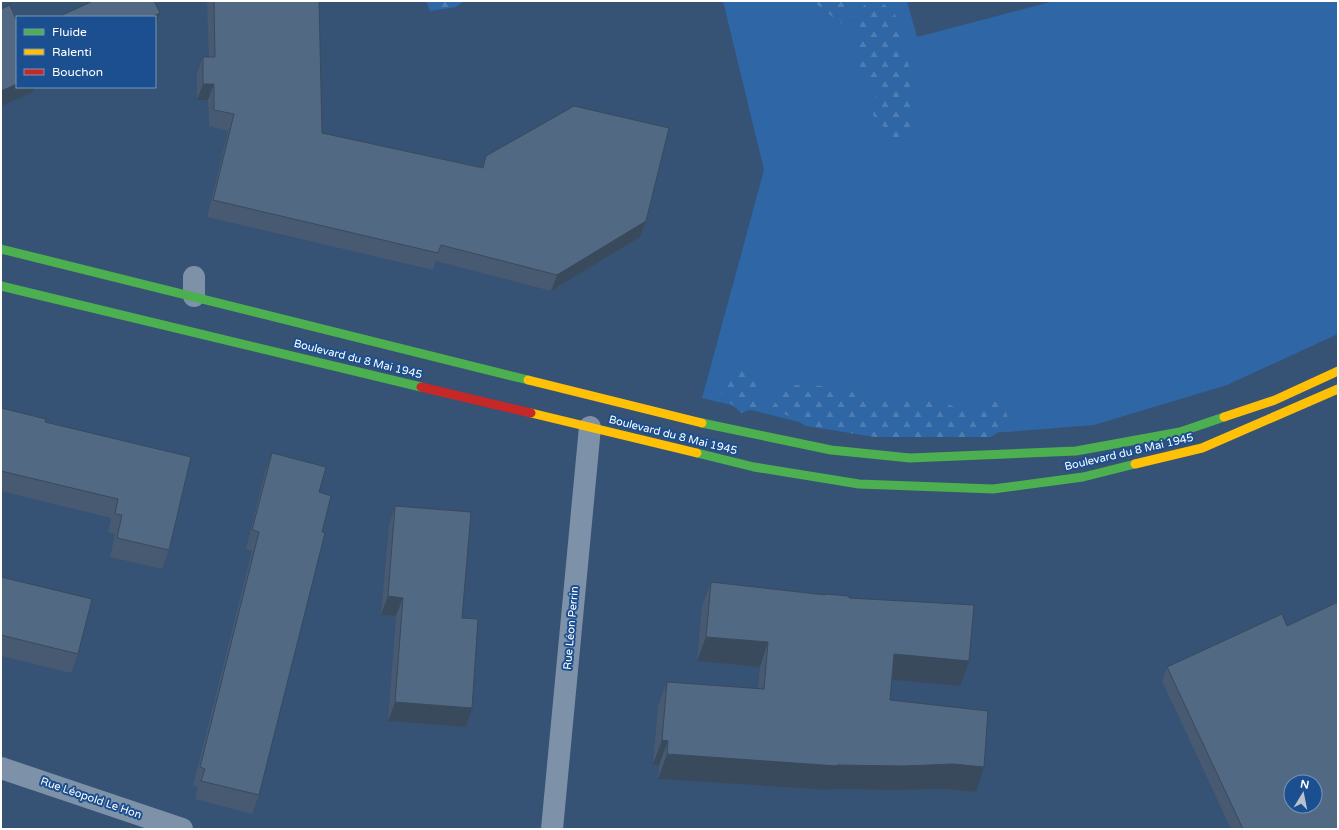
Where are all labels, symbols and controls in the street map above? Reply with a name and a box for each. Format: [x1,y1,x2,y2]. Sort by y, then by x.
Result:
legend [16,16,156,88]
text: Fluide [52,25,87,39]
text: Ralenti [52,45,92,59]
text: Bouchon [52,65,103,79]
street label: Boulevard du 8 Mai 1945 [292,337,424,381]
street label: Boulevard du 8 Mai 1945 [607,413,739,457]
street label: Boulevard du 8 Mai 1945 [1063,431,1195,473]
street label: Rue Léon Perrin [561,586,581,670]
north arrow [1283,774,1323,814]
street label: Rue Léopold Le Hon [39,775,143,821]
text: N [1299,777,1310,792]

